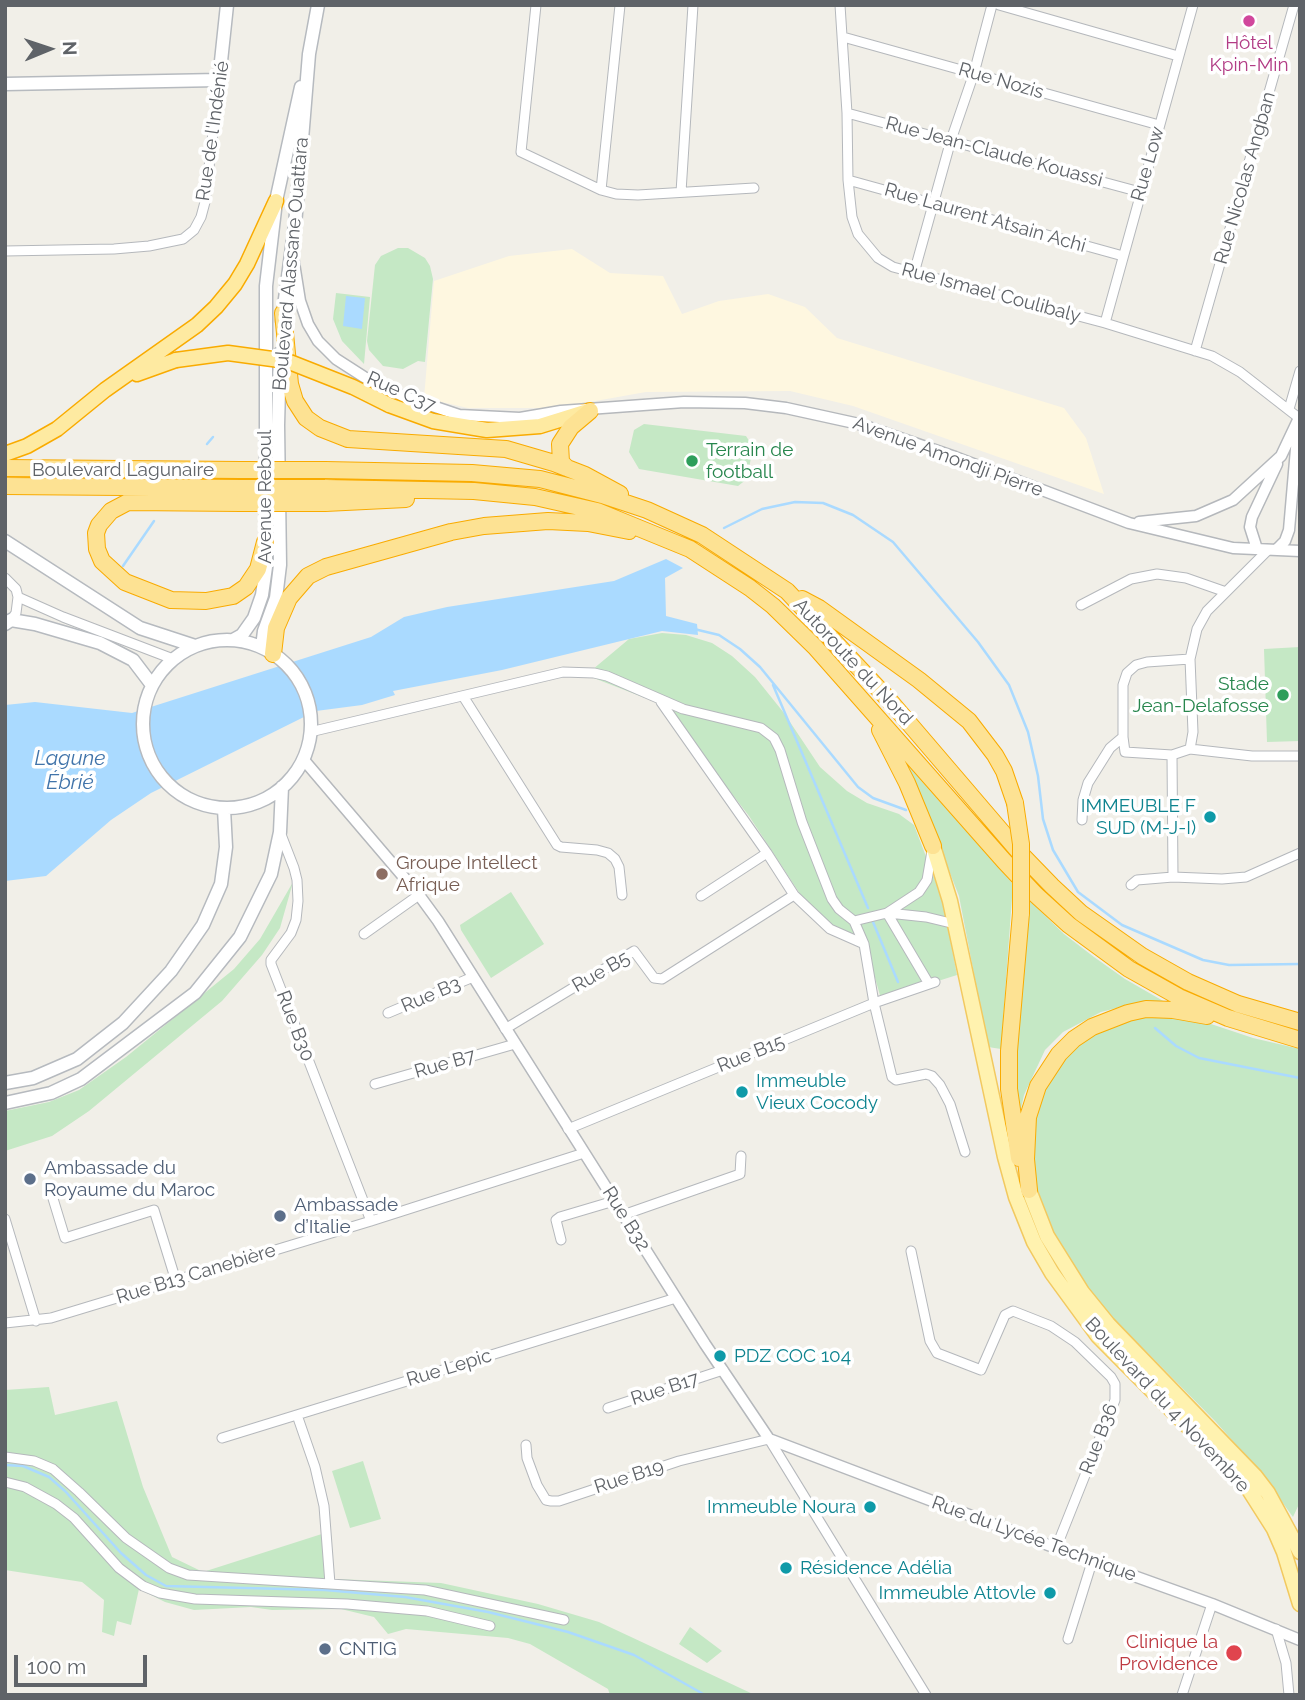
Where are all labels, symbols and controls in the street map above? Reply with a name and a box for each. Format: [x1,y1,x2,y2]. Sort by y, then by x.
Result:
marker: Hôtel Kpin-Min [1241,13,1257,29]
north arrow [14,14,84,84]
place label: Hôtel Kpin-Min [1209,32,1289,76]
text: N [59,41,81,56]
street label: Rue Nozis [956,58,1046,104]
street label: Rue de l'Indénié [192,60,234,202]
street label: Rue Nicolas Angban [1209,89,1281,267]
street label: Rue Jean-Claude Kouassi [883,112,1105,192]
street label: Rue Low [1126,124,1170,204]
street label: Boulevard Alassane Ouattara [269,136,313,392]
street label: Rue Laurent Atsain Achi [882,178,1088,258]
street label: Rue Ismael Coulibaly [899,258,1083,328]
street label: Rue C37 [363,367,439,417]
street label: Avenue Amondji Pierre [850,412,1046,502]
street label: Avenue Reboul [254,430,276,564]
place label: Terrain de football [706,439,793,483]
marker: Terrain de football [684,453,700,469]
street label: Boulevard Lagunaire [32,459,214,481]
street label: Autoroute du Nord [789,594,917,730]
place label: Stade Jean-Delafosse [1132,673,1269,717]
marker: Stade Jean-Delafosse [1275,687,1291,703]
water label: Lagune Ébrié [34,746,106,796]
place label: IMMEUBLE F SUD (M-J-I) [1081,795,1196,839]
marker: IMMEUBLE F SUD (M-J-I) [1202,809,1218,825]
place label: Groupe Intellect Afrique [396,852,538,896]
marker: Groupe Intellect Afrique [374,866,390,882]
street label: Rue B5 [568,946,634,998]
street label: Rue B3 [398,972,464,1018]
street label: Rue B30 [271,987,319,1065]
street label: Rue B15 [714,1030,788,1078]
street label: Rue B7 [412,1044,478,1084]
place label: Immeuble Vieux Cocody [756,1070,878,1114]
marker: Immeuble Vieux Cocody [734,1084,750,1100]
place label: Ambassade du Royaume du Maroc [44,1157,215,1201]
marker: Ambassade du Royaume du Maroc [22,1171,38,1187]
street label: Rue B32 [597,1182,655,1256]
place label: Ambassade d’Italie [294,1194,398,1238]
marker: Ambassade d’Italie [272,1208,288,1224]
street label: Rue B13 Canebière [114,1239,278,1309]
street label: Boulevard du 4 Novembre [1080,1313,1254,1497]
street label: Rue Lepic [404,1344,494,1392]
place label: PDZ COC 104 [734,1345,851,1367]
marker: PDZ COC 104 [712,1348,728,1364]
street label: Rue B17 [628,1367,702,1411]
street label: Rue B36 [1075,1400,1123,1478]
street label: Rue B19 [591,1455,667,1499]
street label: Rue du Lycée Technique [929,1491,1139,1587]
place label: Immeuble Noura [707,1496,856,1518]
marker: Immeuble Noura [862,1499,878,1515]
place label: Résidence Adélia [800,1557,952,1579]
marker: Résidence Adélia [778,1560,794,1576]
place label: Immeuble Attovle [879,1582,1036,1604]
marker: Immeuble Attovle [1042,1585,1058,1601]
place label: Clinique la Providence [1119,1631,1218,1675]
place label: CNTIG [339,1638,397,1660]
scale bar [18,1640,150,1684]
marker: CNTIG [317,1641,333,1657]
marker: Clinique la Providence [1224,1643,1244,1663]
text: 100 m [27,1654,86,1679]

